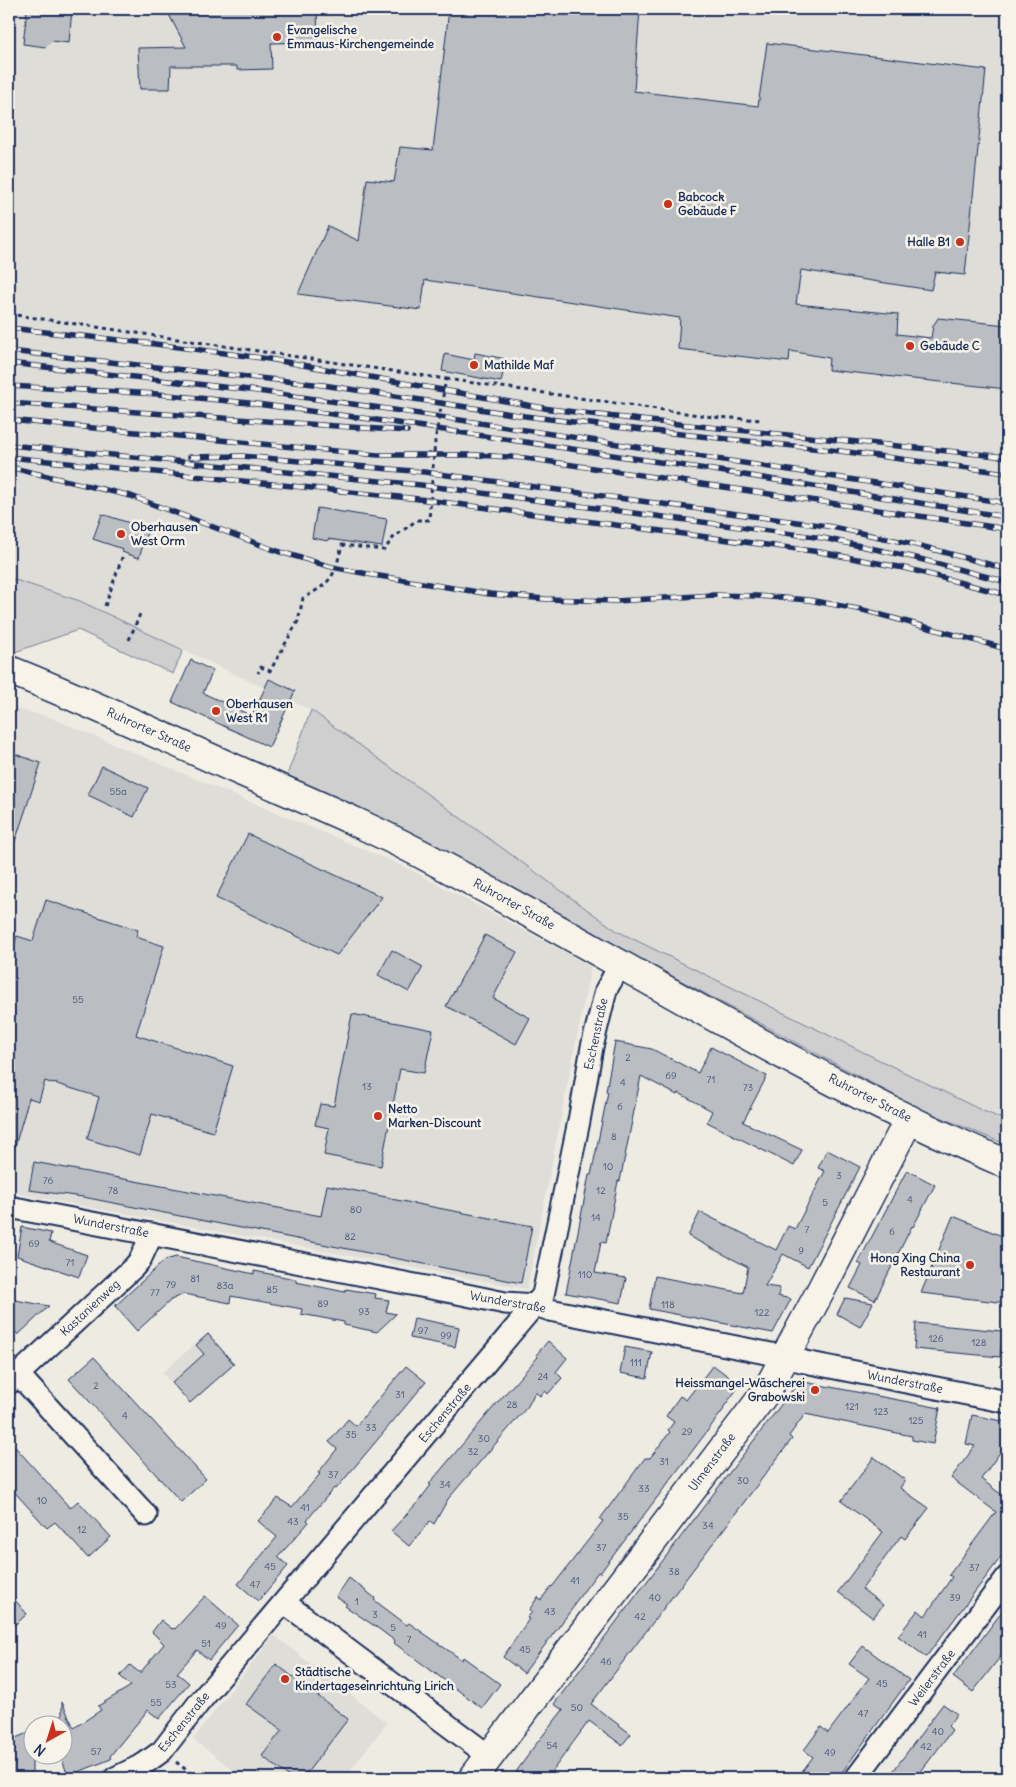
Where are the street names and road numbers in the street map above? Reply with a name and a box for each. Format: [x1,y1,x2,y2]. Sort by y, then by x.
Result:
street label: Ruhrorter Straße [105,704,194,755]
street label: Ruhrorter Straße [471,875,558,932]
street label: Eschenstraße [581,997,610,1071]
street label: Ruhrorter Straße [826,1070,914,1125]
street label: Wunderstraße [72,1211,150,1240]
street label: Kastanienweg [57,1276,123,1339]
street label: Wunderstraße [469,1287,547,1316]
street label: Wunderstraße [866,1367,944,1396]
street label: Eschenstraße [415,1380,474,1445]
street label: Ulmenstraße [685,1430,738,1494]
street label: Weilerstraße [905,1646,958,1709]
street label: Eschenstraße [155,1689,212,1755]

